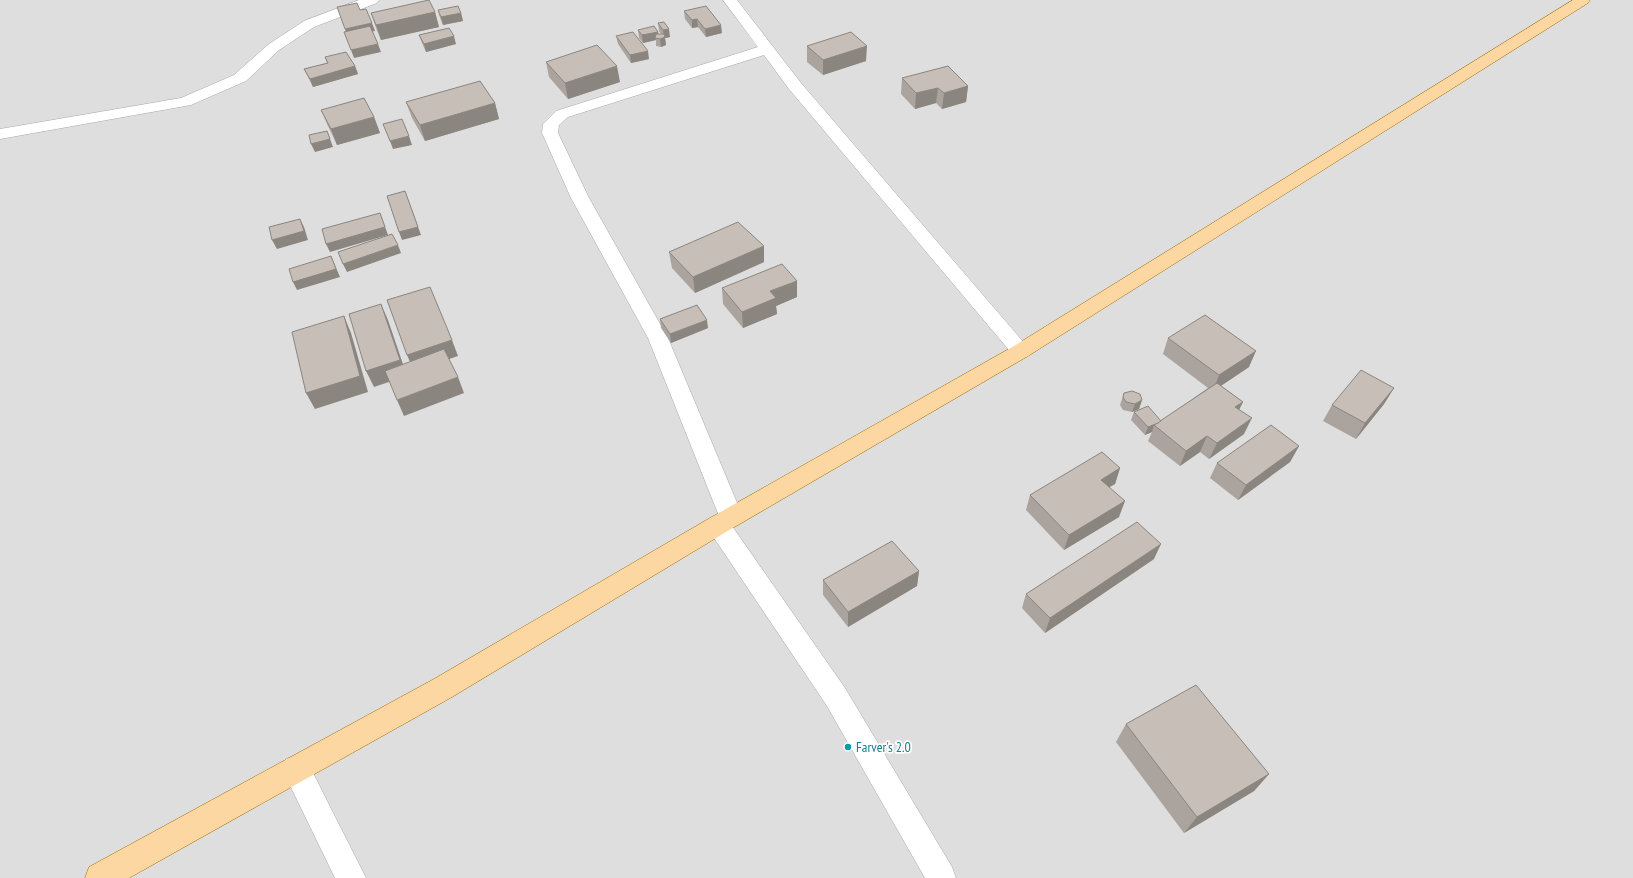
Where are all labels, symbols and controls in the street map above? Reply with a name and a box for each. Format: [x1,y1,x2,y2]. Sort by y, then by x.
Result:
place label: Farver's 2.0 [856,738,911,756]
marker: Farver's 2.0 [843,742,853,752]

